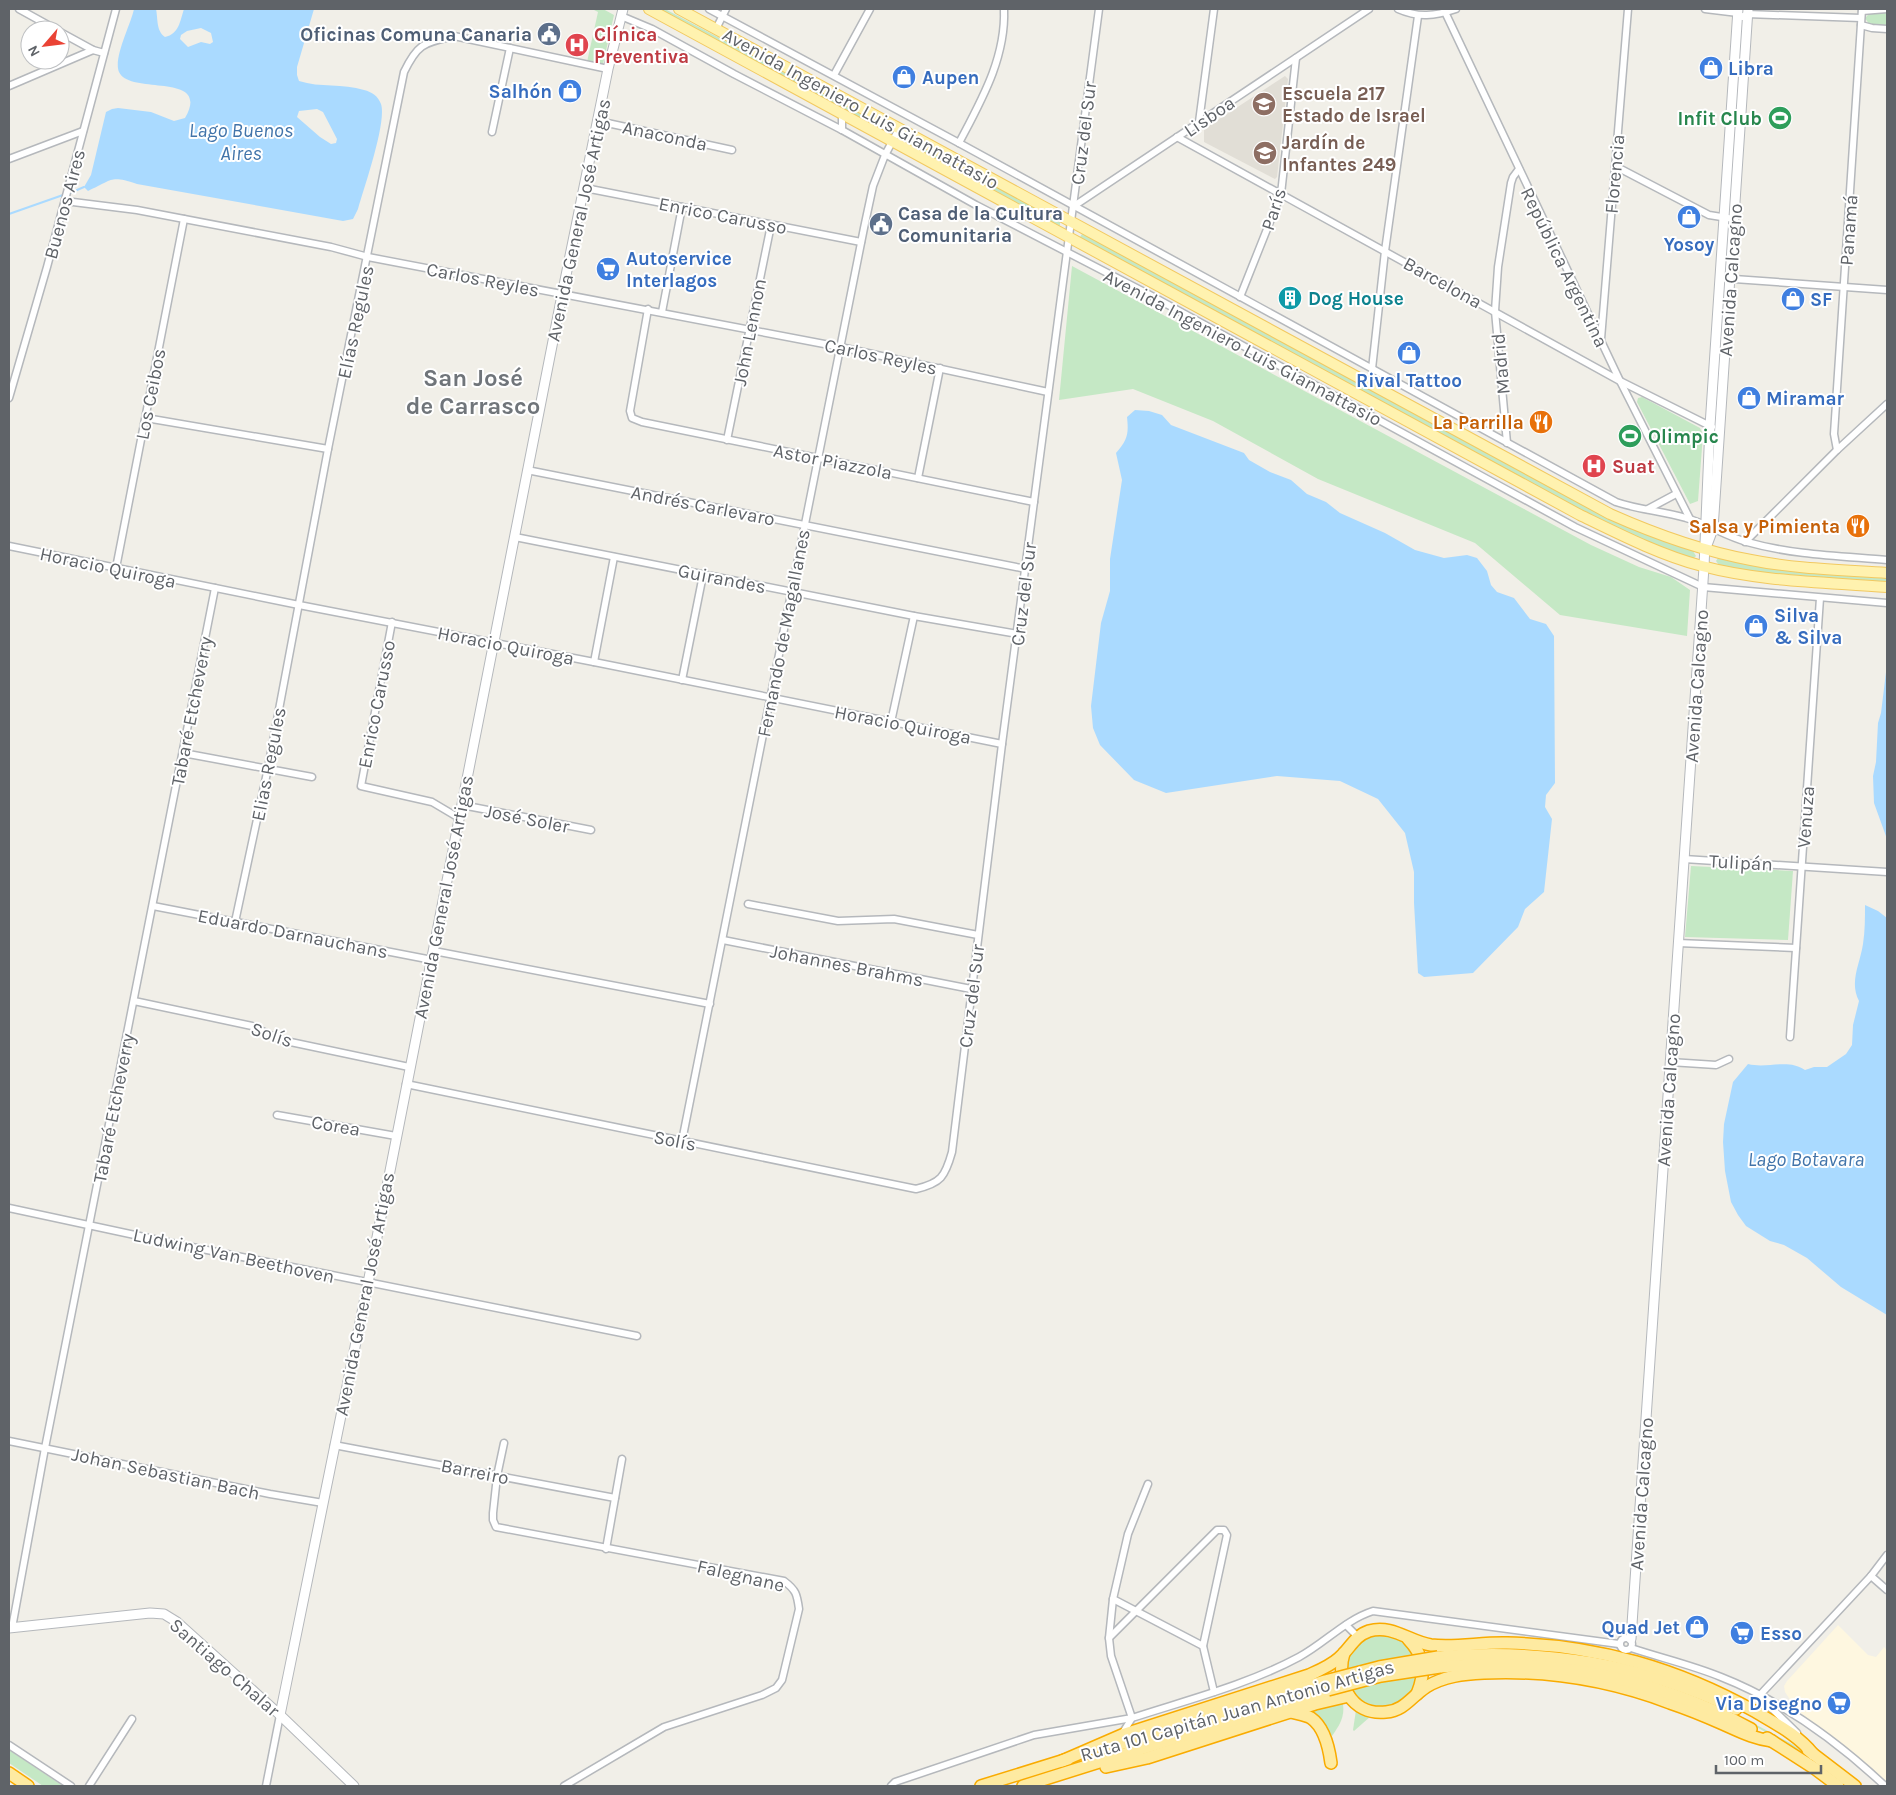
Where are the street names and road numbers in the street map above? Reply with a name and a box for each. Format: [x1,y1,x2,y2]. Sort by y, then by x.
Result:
street label: Avenida Ingeniero Luis Giannattasio [719,24,1002,194]
street label: Cruz del Sur [1067,80,1101,186]
street label: Lisboa [1180,92,1239,142]
street label: Avenida General José Artigas [542,97,615,344]
street label: Anaconda [620,116,709,156]
street label: Florencia [1601,133,1629,215]
street label: Buenos Aires [40,147,90,261]
street label: República Argentina [1516,184,1612,351]
street label: París [1257,185,1291,233]
street label: Enrico Carusso [657,193,789,239]
street label: Panamá [1836,194,1862,266]
street label: Avenida Calcagno [1715,203,1747,357]
street label: Barcelona [1399,252,1486,313]
street label: Carlos Reyles [425,258,541,302]
street label: Elías Regules [333,264,379,381]
street label: Avenida Ingeniero Luis Giannattasio [1100,265,1386,431]
street label: John Lennon [729,277,771,388]
street label: Madrid [1487,332,1515,396]
street label: Carlos Reyles [823,334,939,380]
street label: Los Ceibos [131,347,171,442]
street label: Astor Piazzola [771,440,894,484]
street label: Andrés Carlevaro [629,481,777,531]
street label: Fernando de Magallanes [753,527,815,739]
street label: Cruz del Sur [1007,541,1041,647]
street label: Horacio Quiroga [38,543,178,593]
street label: Guirandes [676,560,768,598]
street label: Avenida Calcagno [1681,609,1713,763]
street label: Horacio Quiroga [436,622,576,670]
street label: Tabaré Etcheverry [167,634,217,788]
street label: Enrico Carusso [354,638,400,770]
street label: Horacio Quiroga [833,701,973,749]
street label: Elias Regules [247,705,291,823]
street label: Avenida General José Artigas [410,774,478,1021]
street label: Venuza [1793,785,1819,849]
street label: José Soler [482,800,571,838]
street label: Tulipán [1709,850,1773,876]
street label: Eduardo Darnauchans [196,905,390,963]
street label: Johannes Brahms [768,940,925,992]
street label: Cruz del Sur [955,943,989,1049]
street label: Avenida Calcagno [1653,1013,1685,1167]
street label: Solís [248,1018,296,1052]
street label: Tabaré Etcheverry [89,1031,139,1185]
street label: Corea [310,1111,362,1141]
street label: Solís [652,1126,698,1156]
street label: Avenida General José Artigas [331,1171,399,1418]
street label: Ludwing Van Beethoven [131,1224,337,1288]
street label: Avenida Calcagno [1626,1417,1658,1571]
street label: Johan Sebastian Bach [70,1443,262,1505]
street label: Barreiro [439,1455,511,1489]
street label: Falegnane [695,1555,787,1597]
street label: Santiago Chalar [165,1614,284,1722]
street label: Ruta 101 Capitán Juan Antonio Artigas [1078,1656,1397,1766]

